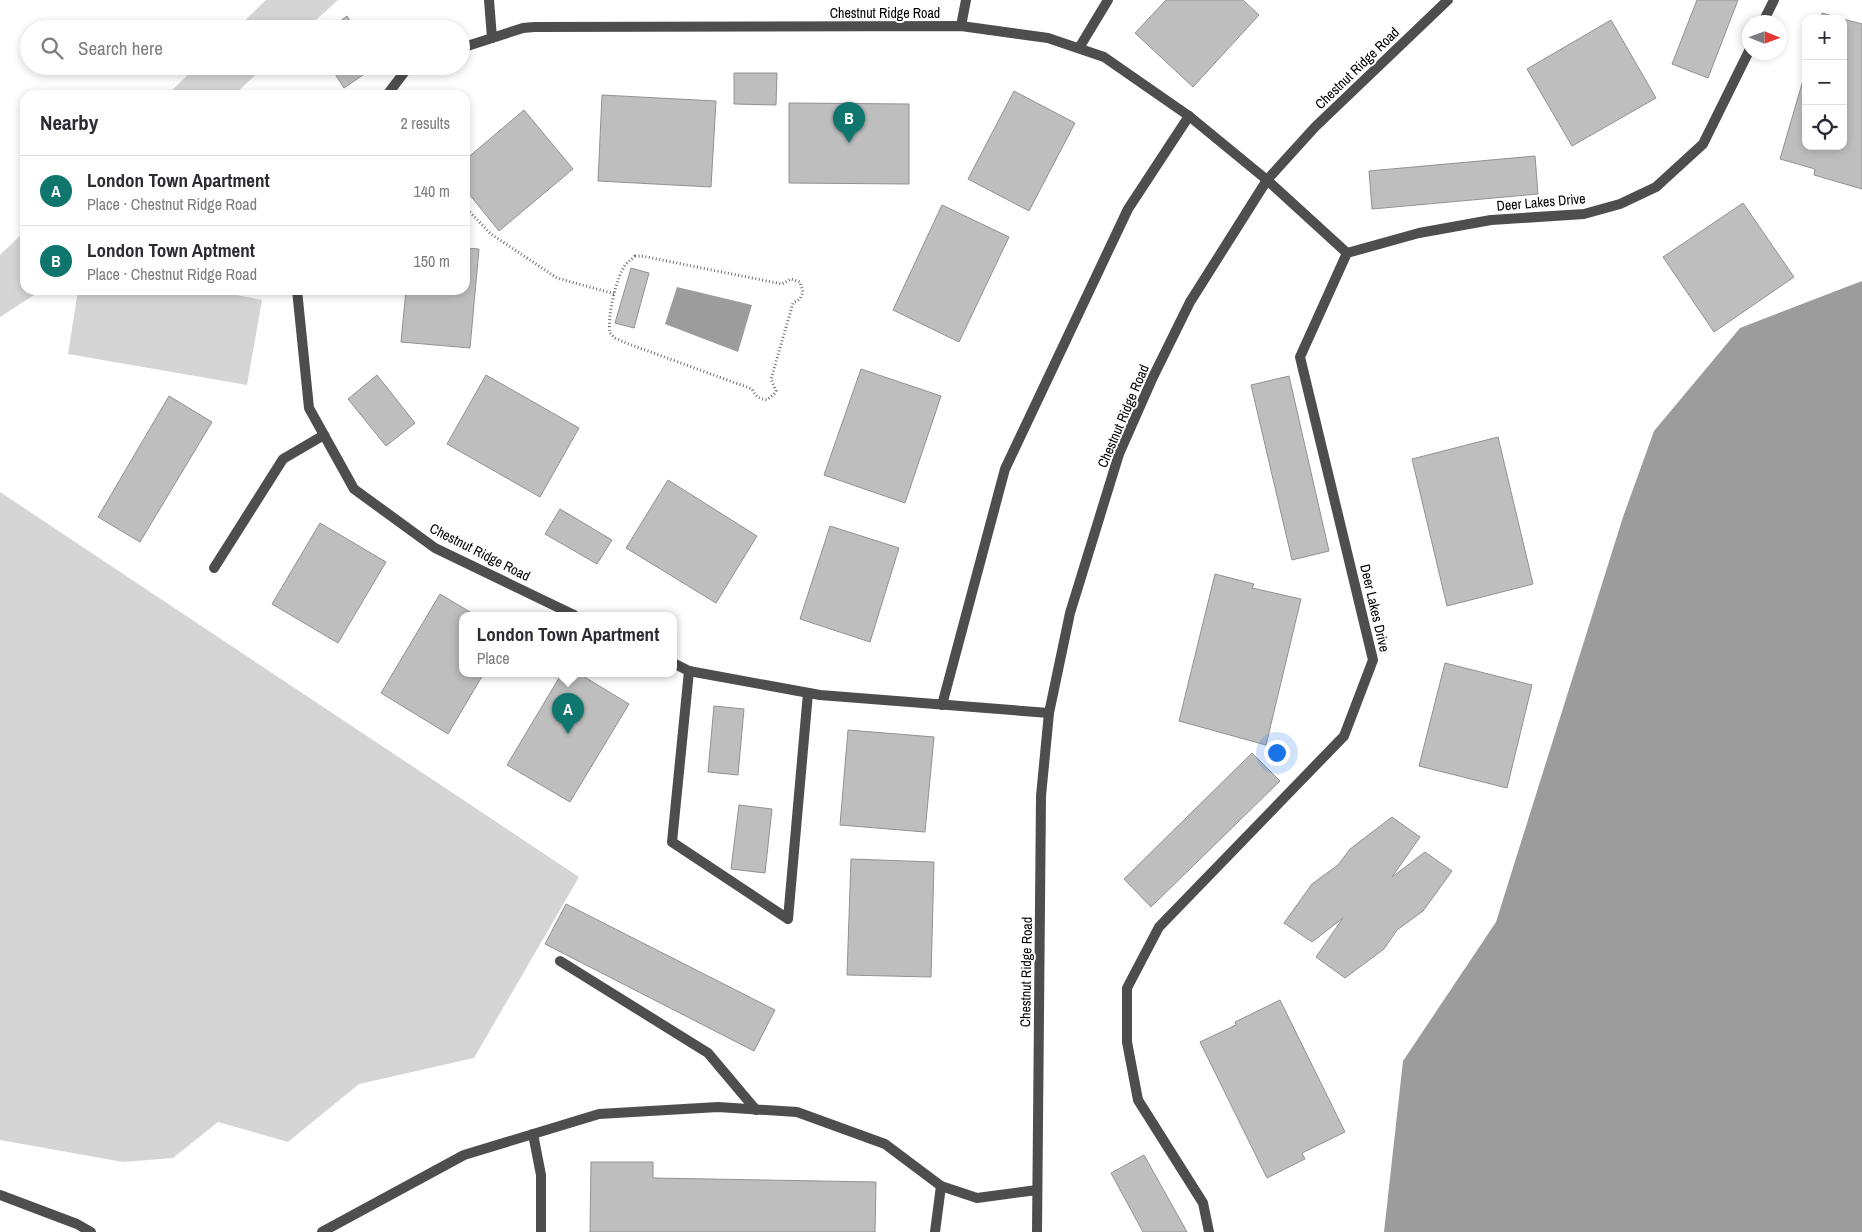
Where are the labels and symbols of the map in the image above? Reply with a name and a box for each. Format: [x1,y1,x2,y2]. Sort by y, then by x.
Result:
street label: Chestnut Ridge Road [830,4,940,22]
north arrow [1742,15,1787,60]
street label: Chestnut Ridge Road [1311,23,1403,113]
pin: B [833,102,865,143]
street label: Deer Lakes Drive [1496,189,1586,215]
street label: Chestnut Ridge Road [1093,362,1153,470]
street label: Chestnut Ridge Road [427,519,533,585]
street label: Deer Lakes Drive [1356,562,1394,654]
pin: A [552,693,584,734]
your location [1264,740,1290,766]
street label: Chestnut Ridge Road [1016,917,1036,1027]

